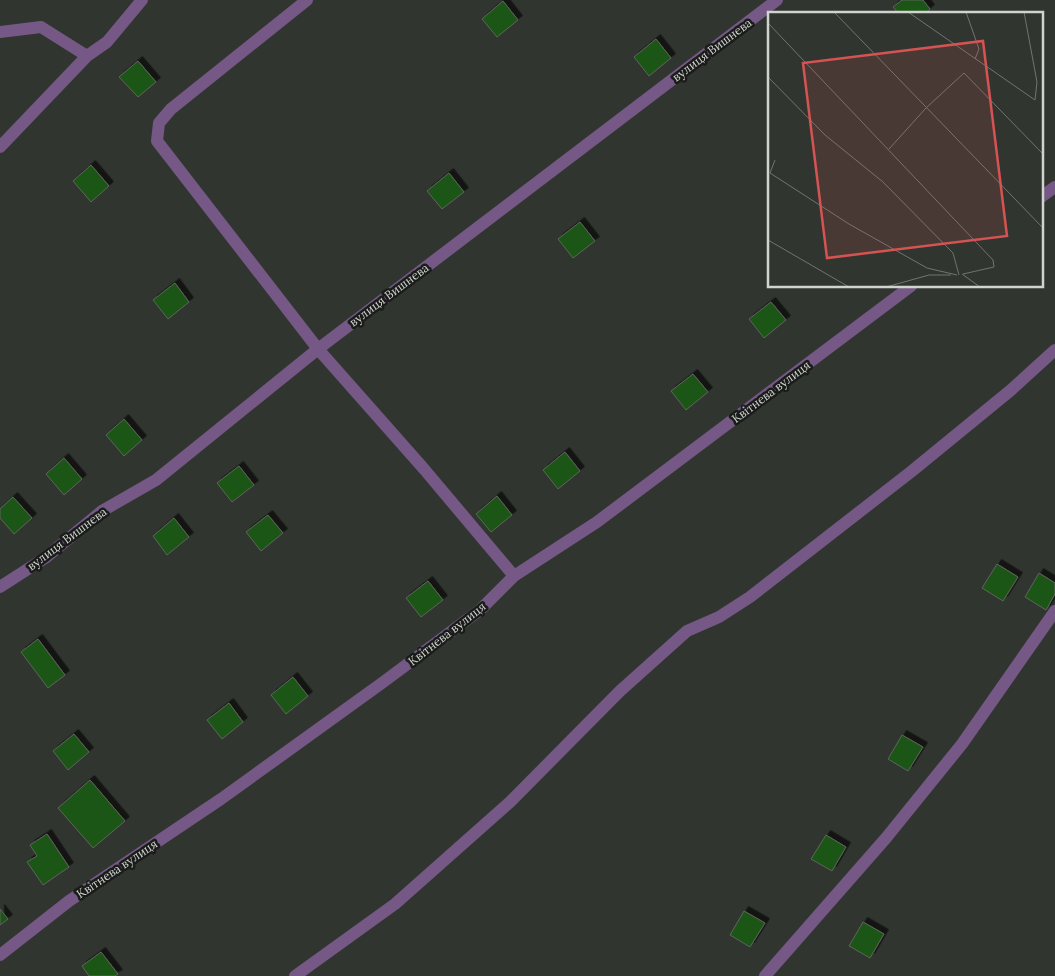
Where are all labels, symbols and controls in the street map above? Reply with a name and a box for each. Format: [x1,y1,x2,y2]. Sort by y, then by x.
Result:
inset map [768,12,1042,288]
street label: вулиця Вишнева [669,15,754,84]
street label: вулиця Вишнева [346,260,431,329]
street label: Квітнева вулиця [728,357,813,426]
street label: вулиця Вишнева [24,504,109,573]
street label: Квітнева вулиця [405,599,489,669]
street label: Квітнева вулиця [73,836,160,901]

